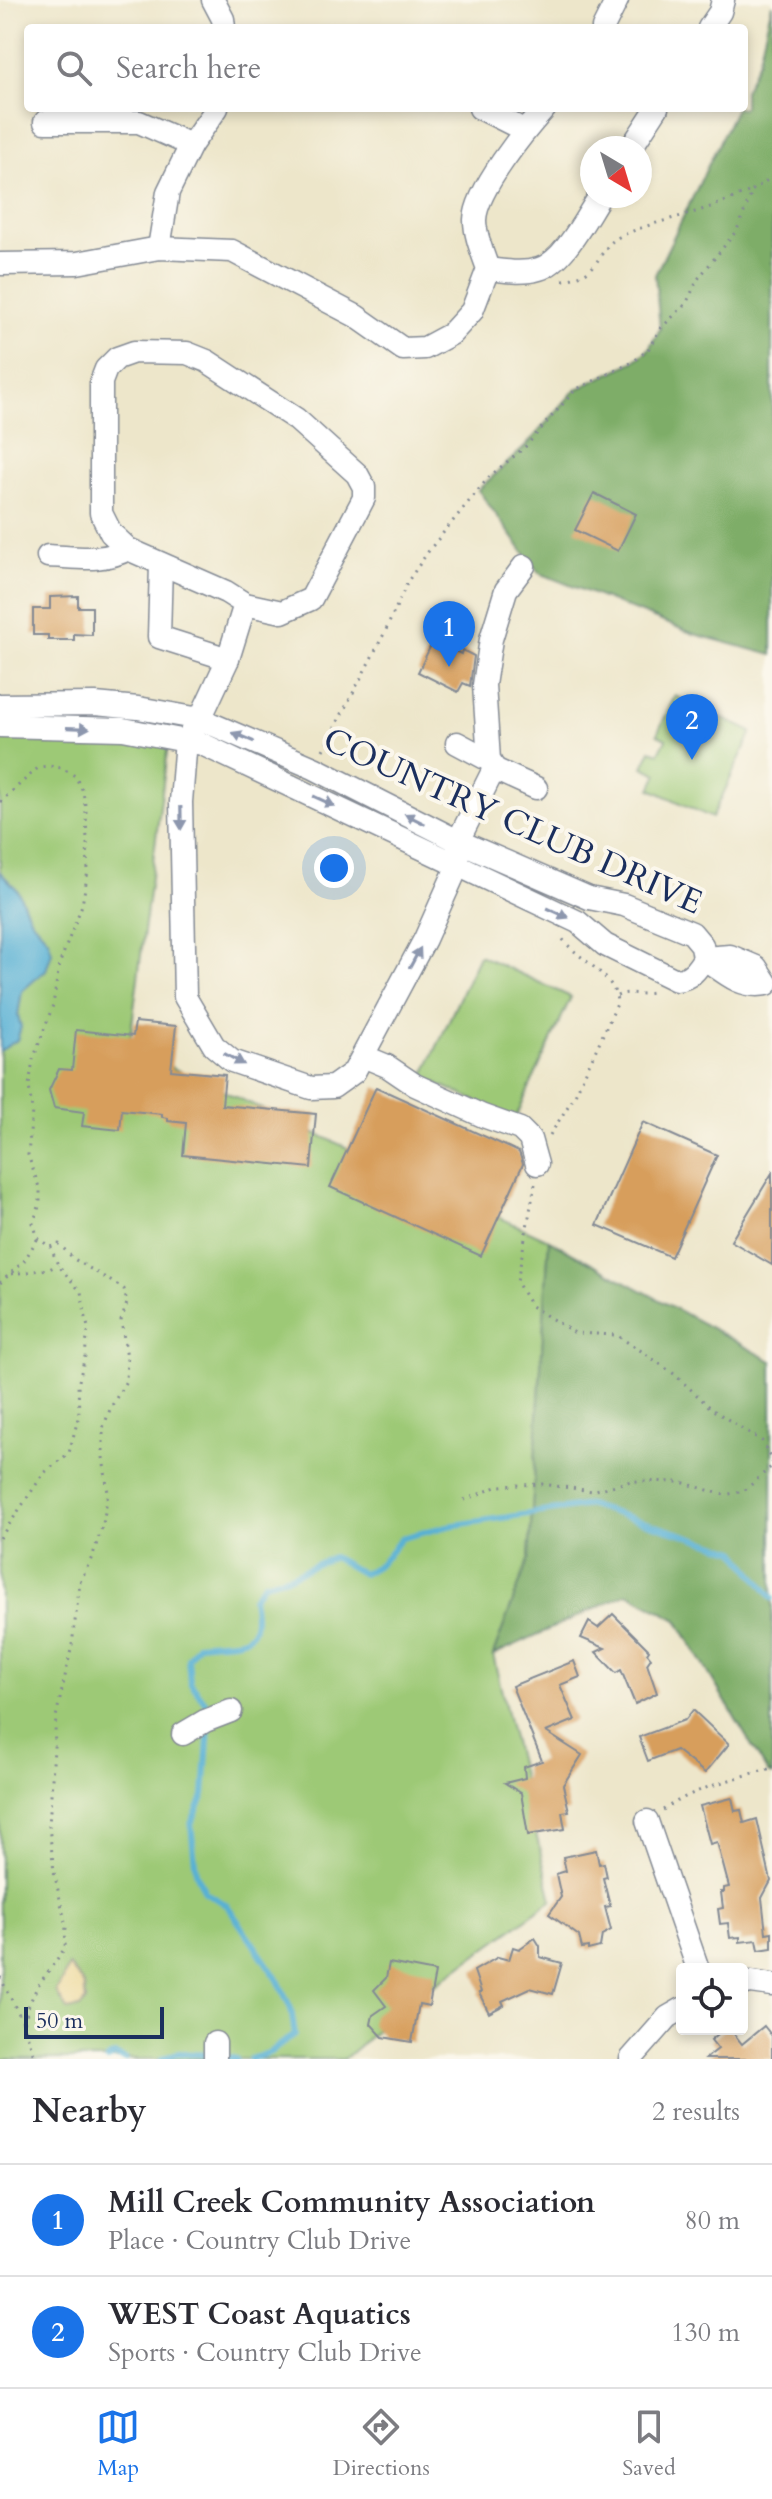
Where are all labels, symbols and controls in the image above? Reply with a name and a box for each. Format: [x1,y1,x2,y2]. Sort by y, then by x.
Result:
search box [24,24,748,112]
icon: search [52,46,96,90]
text: Search here [116,48,261,89]
north arrow [580,136,652,208]
pin: 1 [423,601,475,667]
pin: 2 [666,694,718,760]
street label: COUNTRY CLUB DRIVE [316,717,710,925]
one-way arrow [66,722,91,735]
one-way arrow [231,731,255,744]
one-way arrow [312,794,335,808]
one-way arrow [175,806,188,831]
one-way arrow [404,812,427,826]
your location [314,848,354,888]
one-way arrow [547,906,570,920]
one-way arrow [408,947,422,970]
one-way arrow [223,1051,245,1065]
map controls [676,1963,748,2035]
button: locate [676,1963,748,2035]
scale bar [24,2003,164,2039]
text: 50 m [36,2006,83,2036]
text: Nearby [32,2088,147,2134]
text: 2 results [652,2094,740,2129]
text: Mill Creek Community Association [108,2182,595,2223]
text: 1 [51,2203,65,2238]
text: 80 m [684,2203,740,2238]
text: Place · Country Club Drive [108,2223,411,2258]
text: WEST Coast Aquatics [108,2294,411,2335]
text: 2 [51,2315,65,2350]
text: 130 m [671,2315,740,2350]
text: Sports · Country Club Drive [108,2335,422,2370]
tab: Map [96,2405,140,2483]
tab: Directions [333,2405,430,2483]
tab: Saved [622,2405,676,2483]

